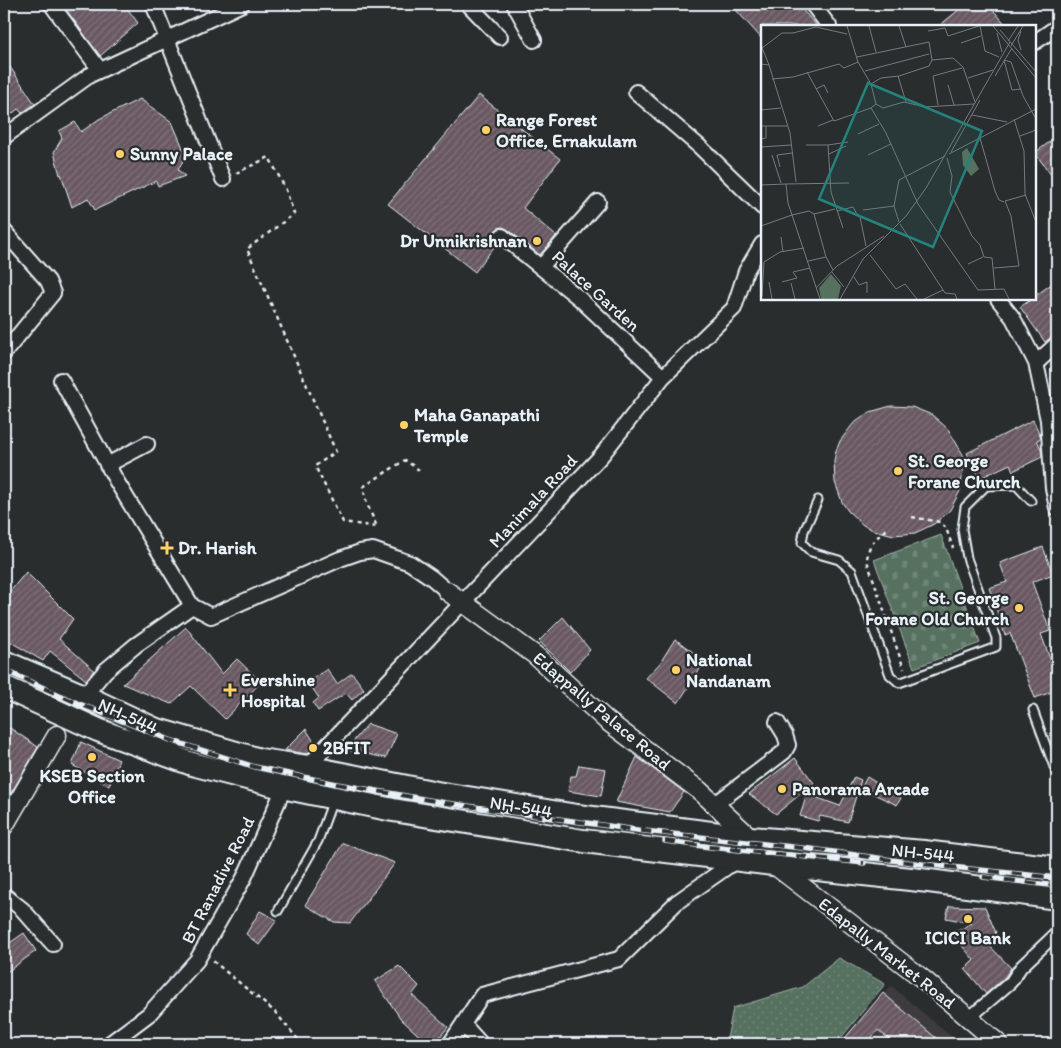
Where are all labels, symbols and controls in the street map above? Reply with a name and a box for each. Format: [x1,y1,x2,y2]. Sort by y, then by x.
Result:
inset map [761,25,1036,300]
place label: Range Forest Office, Ernakulam [496,109,638,152]
marker: Range Forest Office, Ernakulam [480,124,492,136]
place label: Sunny Palace [130,143,233,165]
marker: Sunny Palace [114,148,126,160]
place label: Dr Unnikrishnan [400,230,528,252]
marker: Dr Unnikrishnan [531,235,543,247]
street label: Palace Garden [547,246,645,337]
place label: Maha Ganapathi Temple [413,404,540,447]
marker: Maha Ganapathi Temple [398,419,410,431]
street label: Manimala Road [484,450,582,552]
place label: St. George Forane Church [908,450,1021,493]
marker: St. George Forane Church [892,465,904,477]
place label: Dr. Harish [178,537,257,559]
marker: Dr. Harish [160,541,174,555]
place label: St. George Forane Old Church [865,587,1010,630]
marker: St. George Forane Old Church [1013,602,1025,614]
street label: Edappally Palace Road [529,647,676,775]
place label: National Nandanam [686,649,772,692]
marker: National Nandanam [670,664,682,676]
place label: Evershine Hospital [241,669,315,712]
marker: Evershine Hospital [223,683,237,697]
street label: NH-544 [95,693,161,739]
place label: 2BFIT [323,737,371,759]
marker: 2BFIT [307,742,319,754]
marker: KSEB Section Office [86,751,98,763]
place label: KSEB Section Office [39,765,145,808]
place label: Panorama Arcade [792,778,930,800]
marker: Panorama Arcade [776,783,788,795]
street label: NH-544 [488,791,554,823]
street label: BT Ranadive Road [176,813,260,947]
street label: NH-544 [891,839,956,867]
street label: Edapally Market Road [814,893,960,1013]
marker: ICICI Bank [962,913,974,925]
place label: ICICI Bank [925,927,1012,949]

